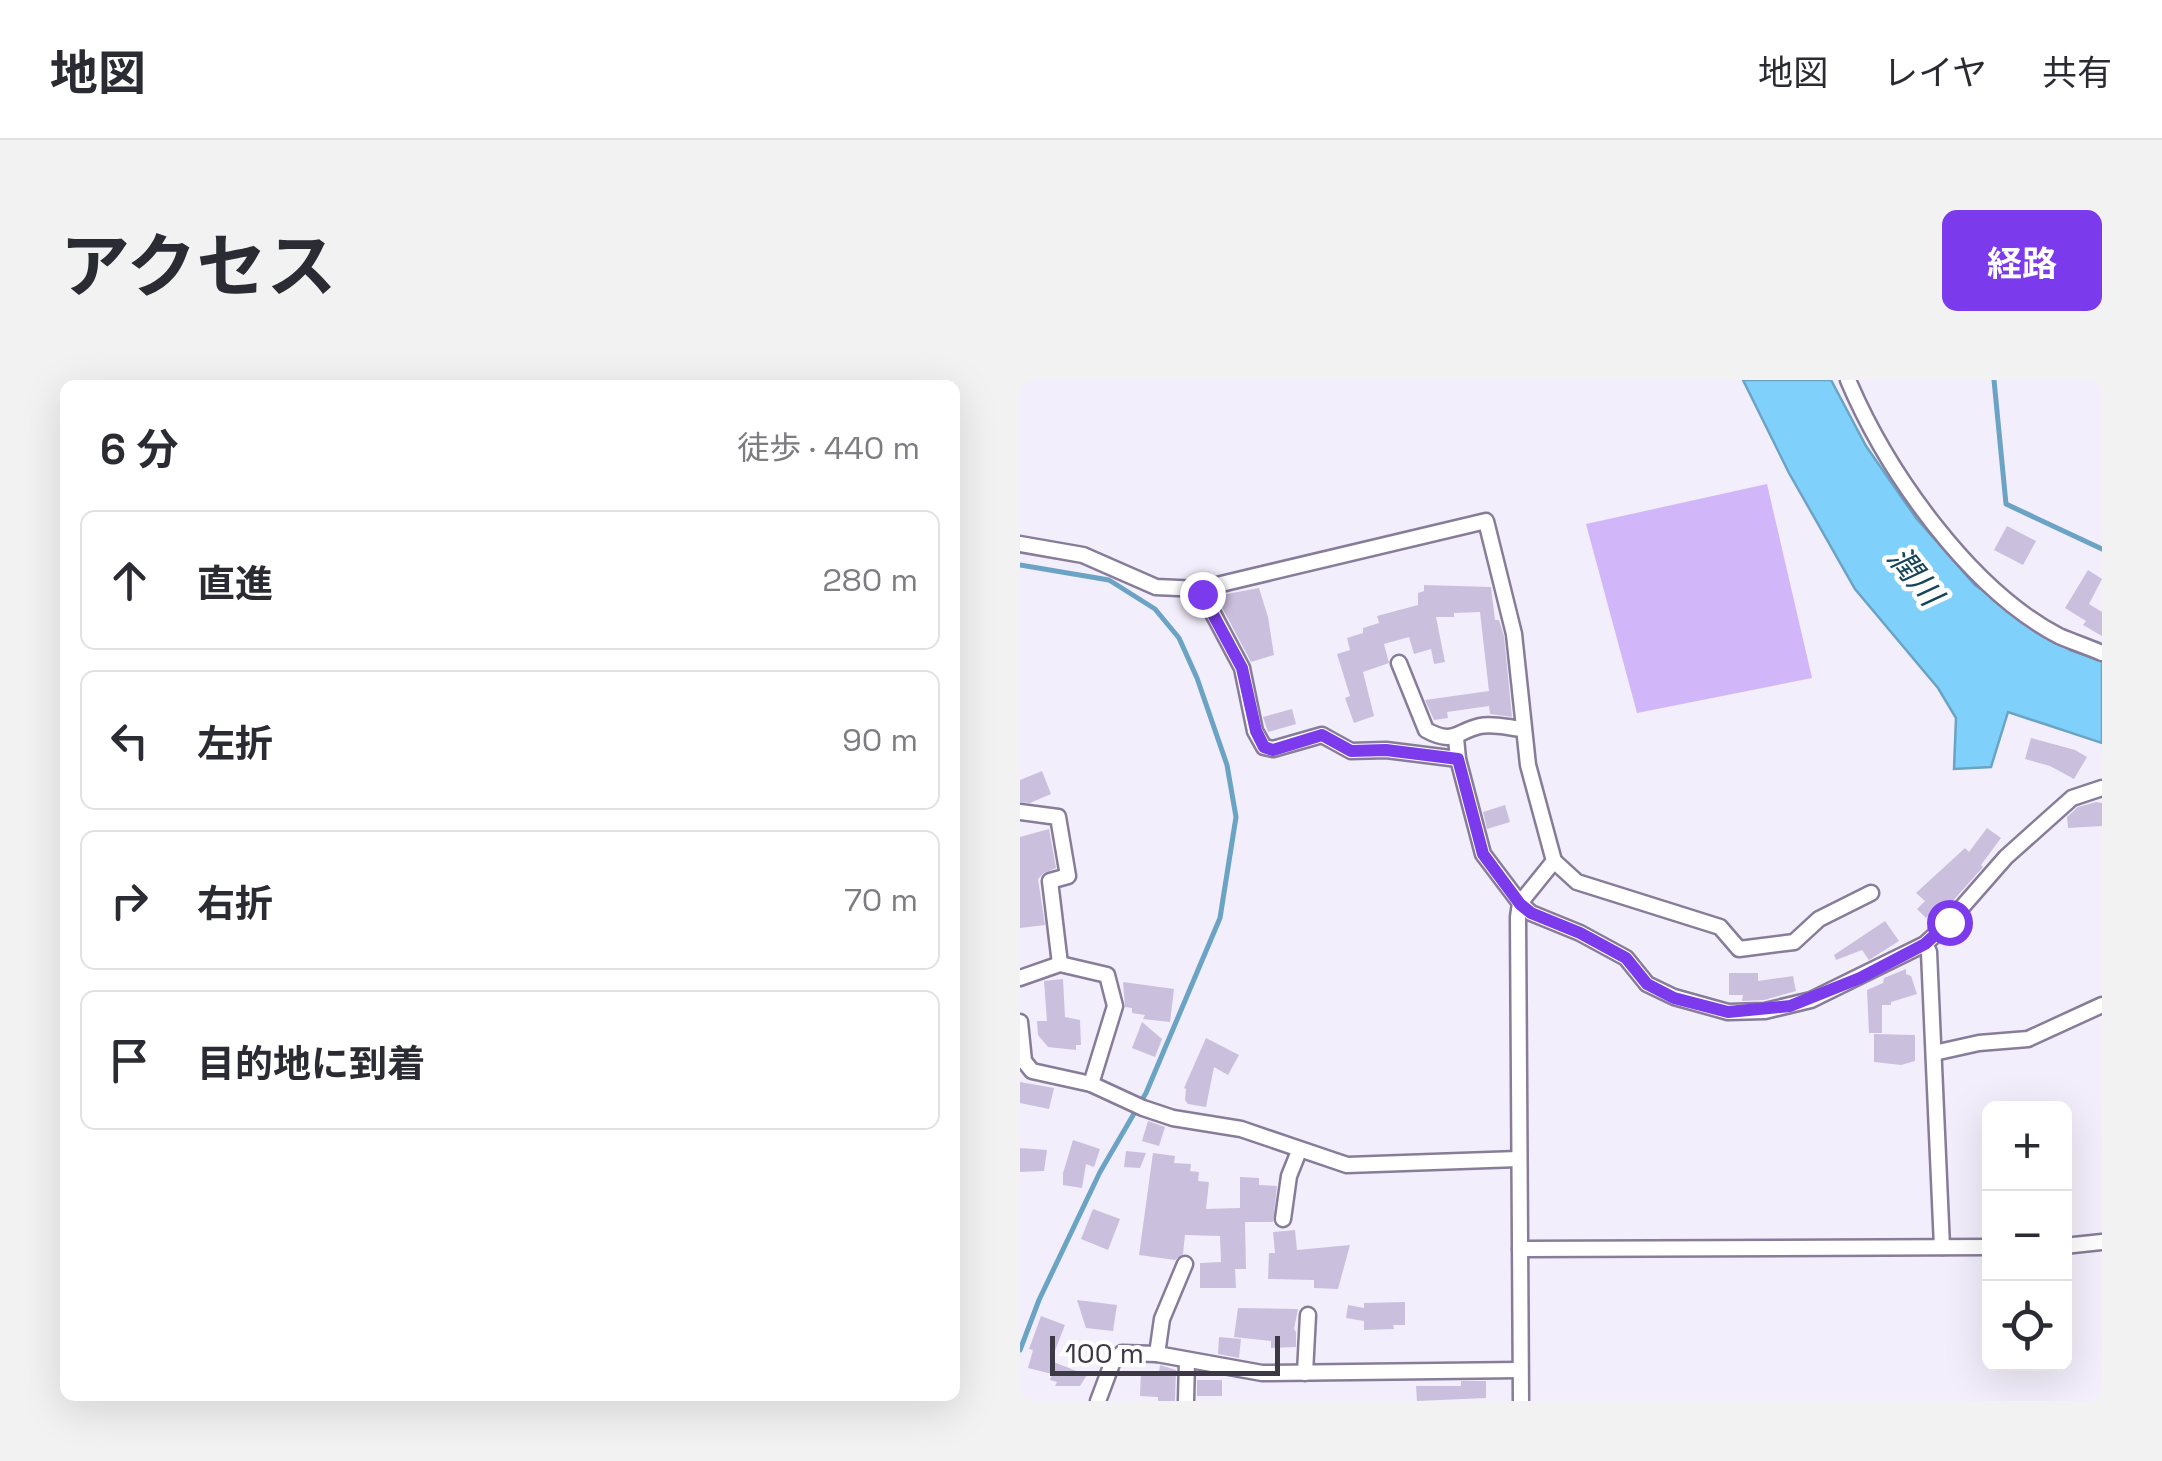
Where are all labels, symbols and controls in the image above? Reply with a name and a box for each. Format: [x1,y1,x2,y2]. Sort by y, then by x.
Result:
text: 地図 [50,43,146,104]
text: 地図 [1758,51,1828,95]
text: レイヤ [1883,51,1987,95]
text: 共有 [2042,51,2112,95]
button: 経路 [1942,210,2102,311]
text: アクセス [60,222,337,311]
text: 6 分 [100,423,179,476]
text: 徒歩 · 440 m [737,428,920,468]
water label: 潤川 [1879,539,1953,616]
icon: ahead [102,553,157,608]
text: 直進 [197,560,273,608]
text: 280 m [823,560,918,600]
route end [1180,572,1226,618]
icon: left [102,713,157,768]
text: 左折 [197,720,273,768]
text: 90 m [842,720,918,760]
icon: right [102,873,157,928]
text: 右折 [197,880,273,928]
text: 70 m [844,880,918,920]
route start [1927,900,1973,946]
icon: arrive [102,1033,157,1088]
text: 目的地に到着 [197,1040,425,1088]
map controls [1982,1101,2072,1371]
button: + [1982,1101,2072,1191]
button: − [1982,1191,2072,1281]
button: locate [1982,1281,2072,1371]
scale bar [1050,1331,1280,1376]
text: 100 m [1065,1335,1144,1371]

